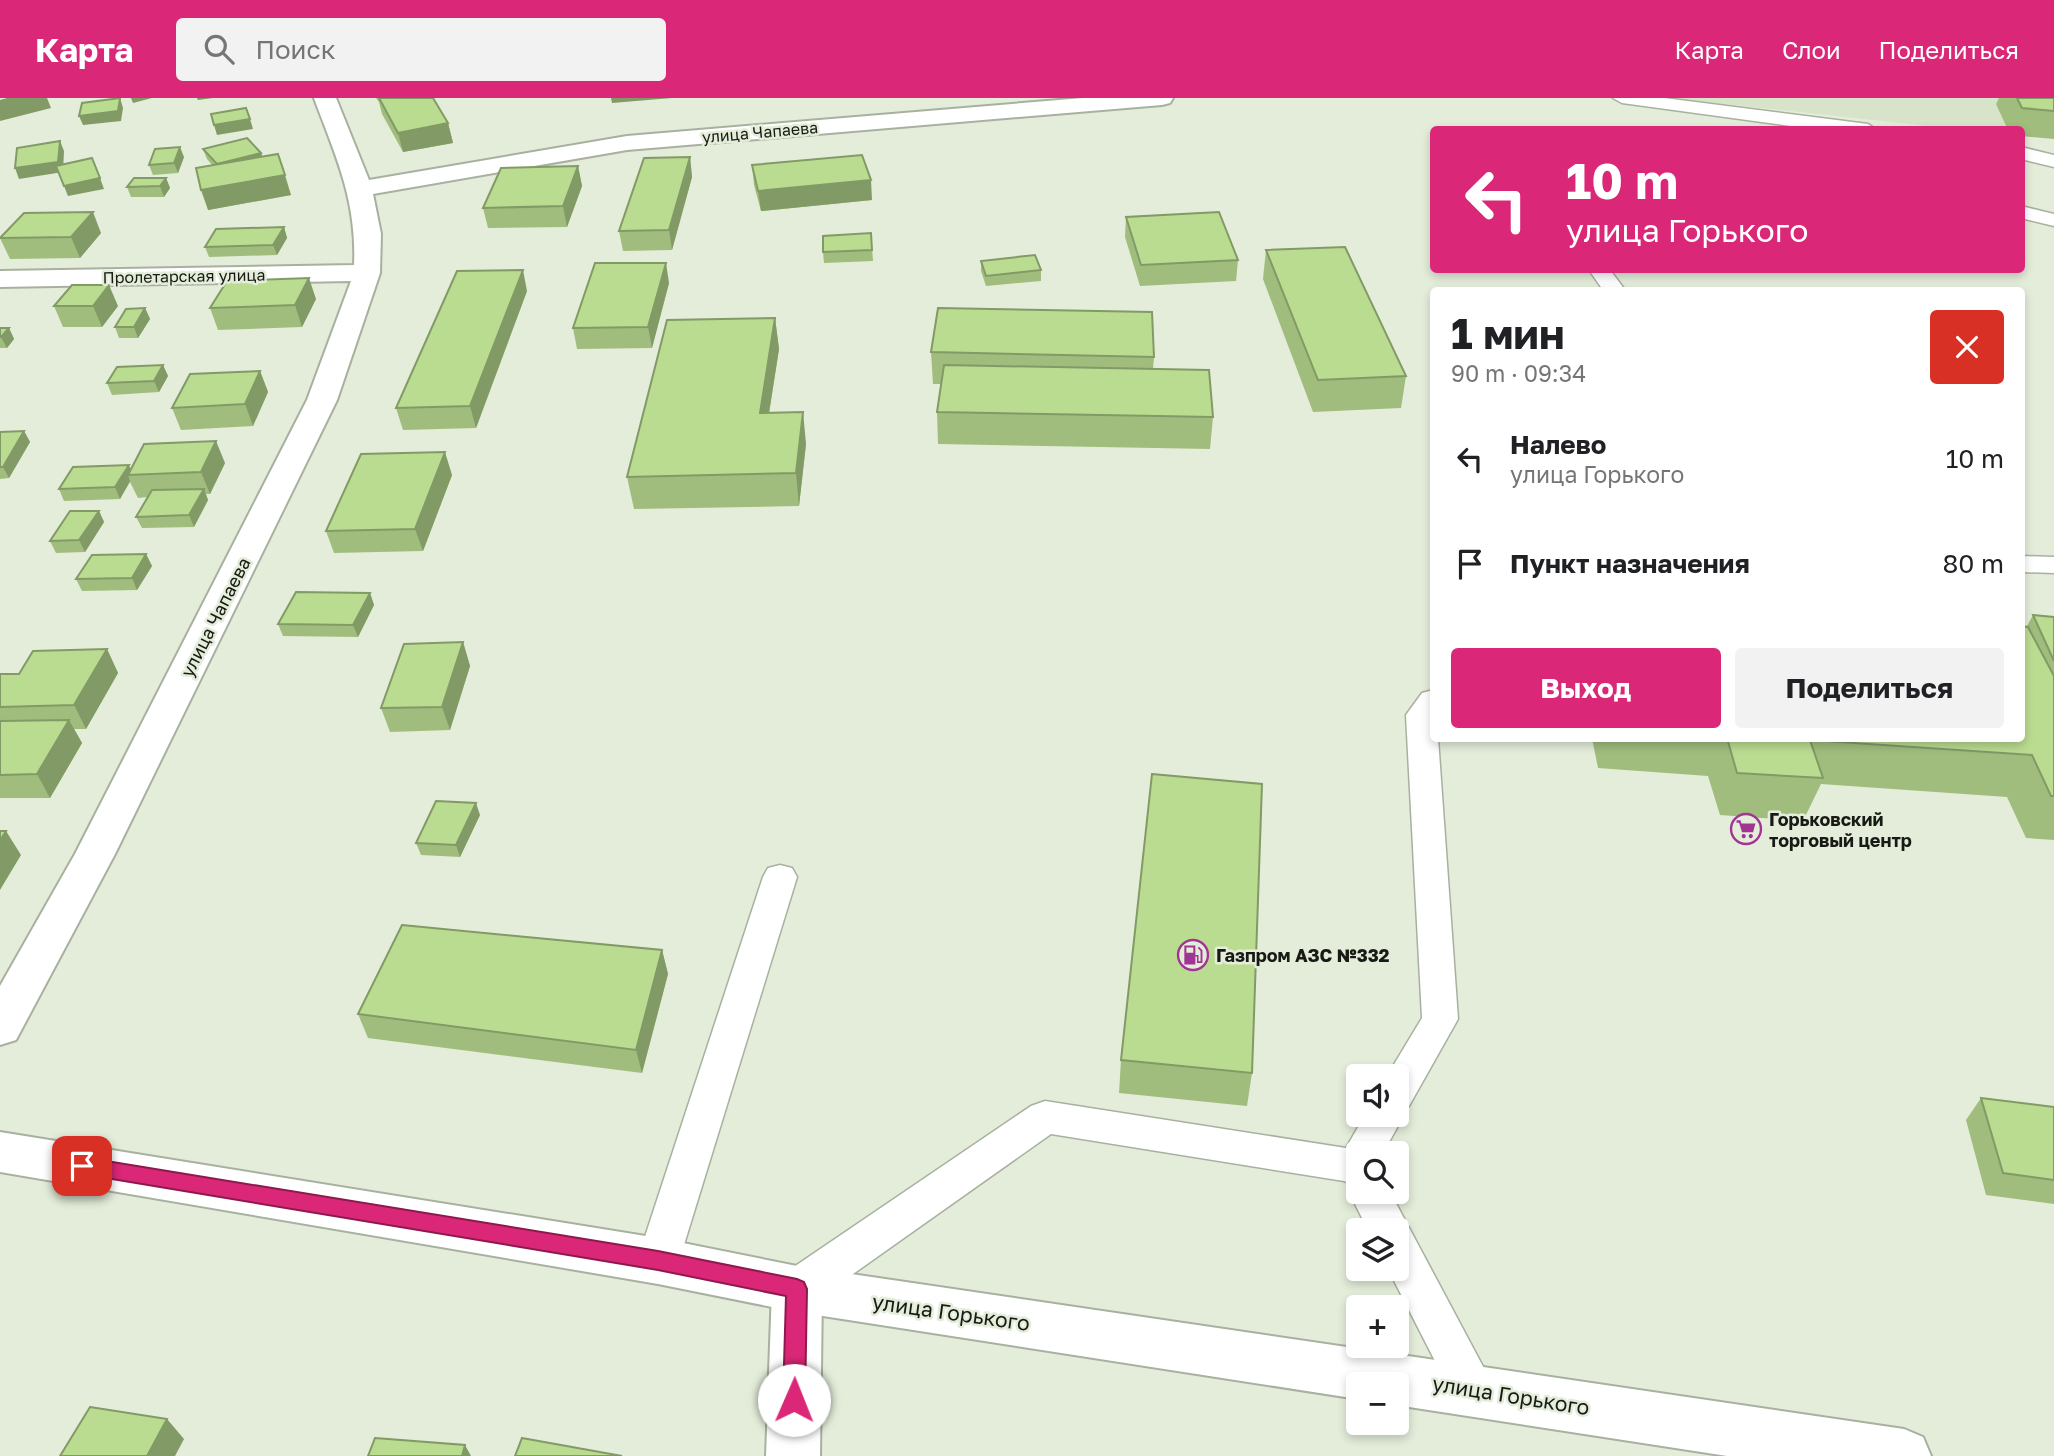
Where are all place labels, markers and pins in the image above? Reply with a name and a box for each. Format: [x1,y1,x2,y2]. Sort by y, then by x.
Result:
place label: Горьковский торговый центр [1769,808,1912,851]
supermarket icon: Горьковский торговый центр [1729,812,1763,846]
fuel station icon: Газпром АЗС №332 [1176,938,1210,972]
place label: Газпром АЗС №332 [1216,944,1390,966]
pin [52,1136,112,1196]

